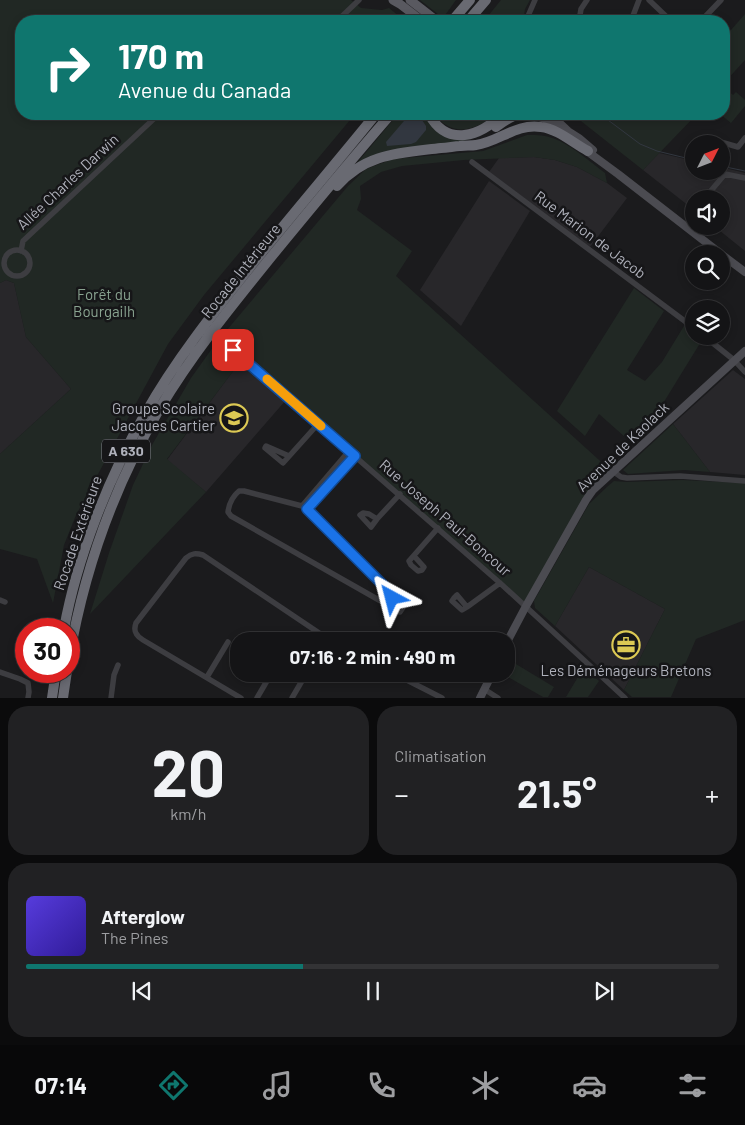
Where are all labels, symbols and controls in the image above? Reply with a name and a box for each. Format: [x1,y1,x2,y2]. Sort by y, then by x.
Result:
text: 170 m [118,34,204,76]
icon: right [35,35,100,100]
text: Avenue du Canada [118,76,291,102]
street label: Allée Charles Darwin [13,130,122,233]
north arrow [685,135,730,180]
map controls [685,135,730,345]
street label: Rue Marion de Jacob [531,186,650,282]
button: sound [685,190,730,235]
street label: Rocade Intérieure [197,220,284,321]
button: search [685,245,730,290]
park label: Forêt du Bourgailh [73,285,135,320]
button: layers [685,300,730,345]
pin [212,329,254,371]
icon: arrive [219,336,247,364]
street label: Avenue de Kaolack [572,397,673,495]
place label: Groupe Scolaire Jacques Cartier [111,399,216,434]
school or university icon: Groupe Scolaire Jacques Cartier [219,403,249,433]
road number: A 630 [102,440,150,462]
street label: Rue Joseph Paul-Boncour [376,455,516,580]
street label: Rocade Extérieure [49,473,105,592]
position arrow [365,571,417,623]
speed limit sign: 30 [15,618,80,683]
office icon: Les Déménageurs Bretons [611,630,641,660]
text: 07:16 · 2 min · 490 m [290,645,455,668]
place label: Les Déménageurs Bretons [541,661,712,679]
text: 20 [152,732,225,810]
text: Climatisation [395,746,486,765]
text: 21.5° [517,770,597,816]
text: − [395,777,409,811]
text: + [705,777,719,811]
text: km/h [170,804,206,823]
text: Afterglow [101,905,185,928]
text: The Pines [101,928,169,947]
icon: previous [128,977,156,1005]
icon: pause [359,977,387,1005]
icon: next [590,977,618,1005]
icon: directions [156,1068,191,1103]
icon: music [260,1068,295,1103]
icon: phone [364,1068,399,1103]
icon: climate [468,1068,503,1103]
icon: car [572,1068,607,1103]
icon: filters [675,1068,710,1103]
text: 07:14 [34,1072,87,1098]

